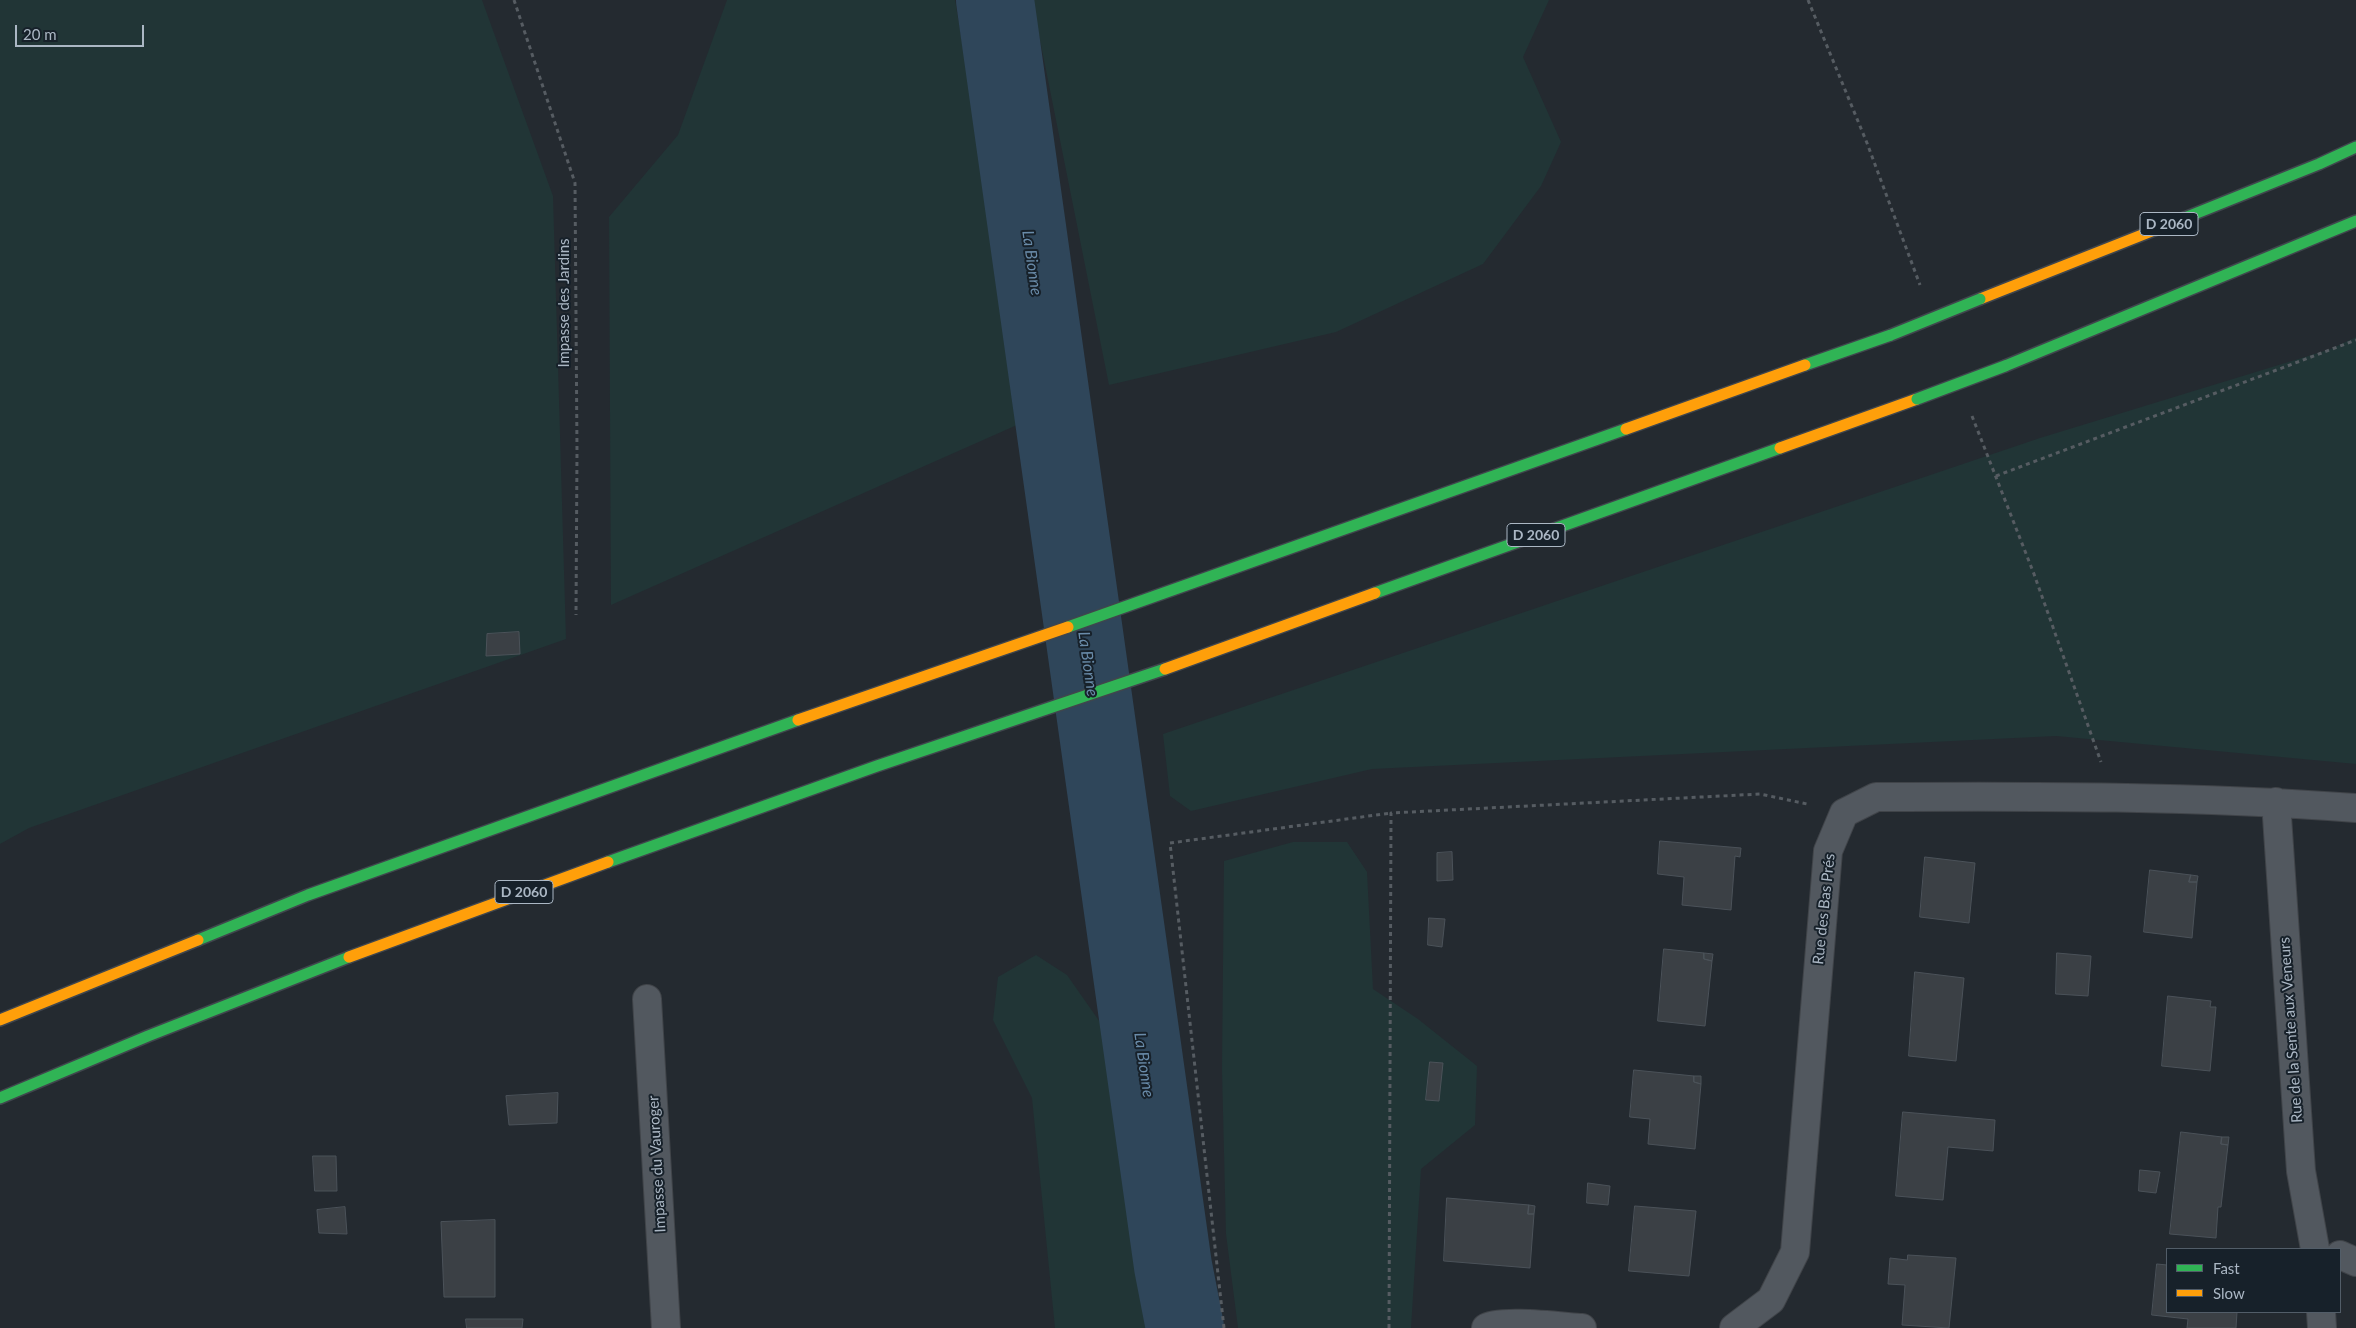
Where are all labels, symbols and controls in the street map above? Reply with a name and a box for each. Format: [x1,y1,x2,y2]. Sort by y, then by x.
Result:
scale bar [18,15,146,47]
text: 20 m [23,25,57,43]
road number: D 2060 [2140,212,2198,235]
water label: La Bionne [1018,229,1046,297]
street label: Impasse des Jardins [555,238,573,368]
road number: D 2060 [1507,524,1565,546]
water label: La Bionne [1074,630,1102,698]
street label: Rue des Bas Prés [1809,853,1839,965]
road number: D 2060 [495,880,553,904]
street label: Rue de la Sente aux Veneurs [2276,936,2306,1124]
water label: La Bionne [1130,1031,1158,1099]
street label: Impasse du Vauroger [644,1095,670,1233]
legend [2166,1248,2341,1313]
text: Fast [2213,1259,2240,1277]
text: Slow [2213,1284,2245,1302]

